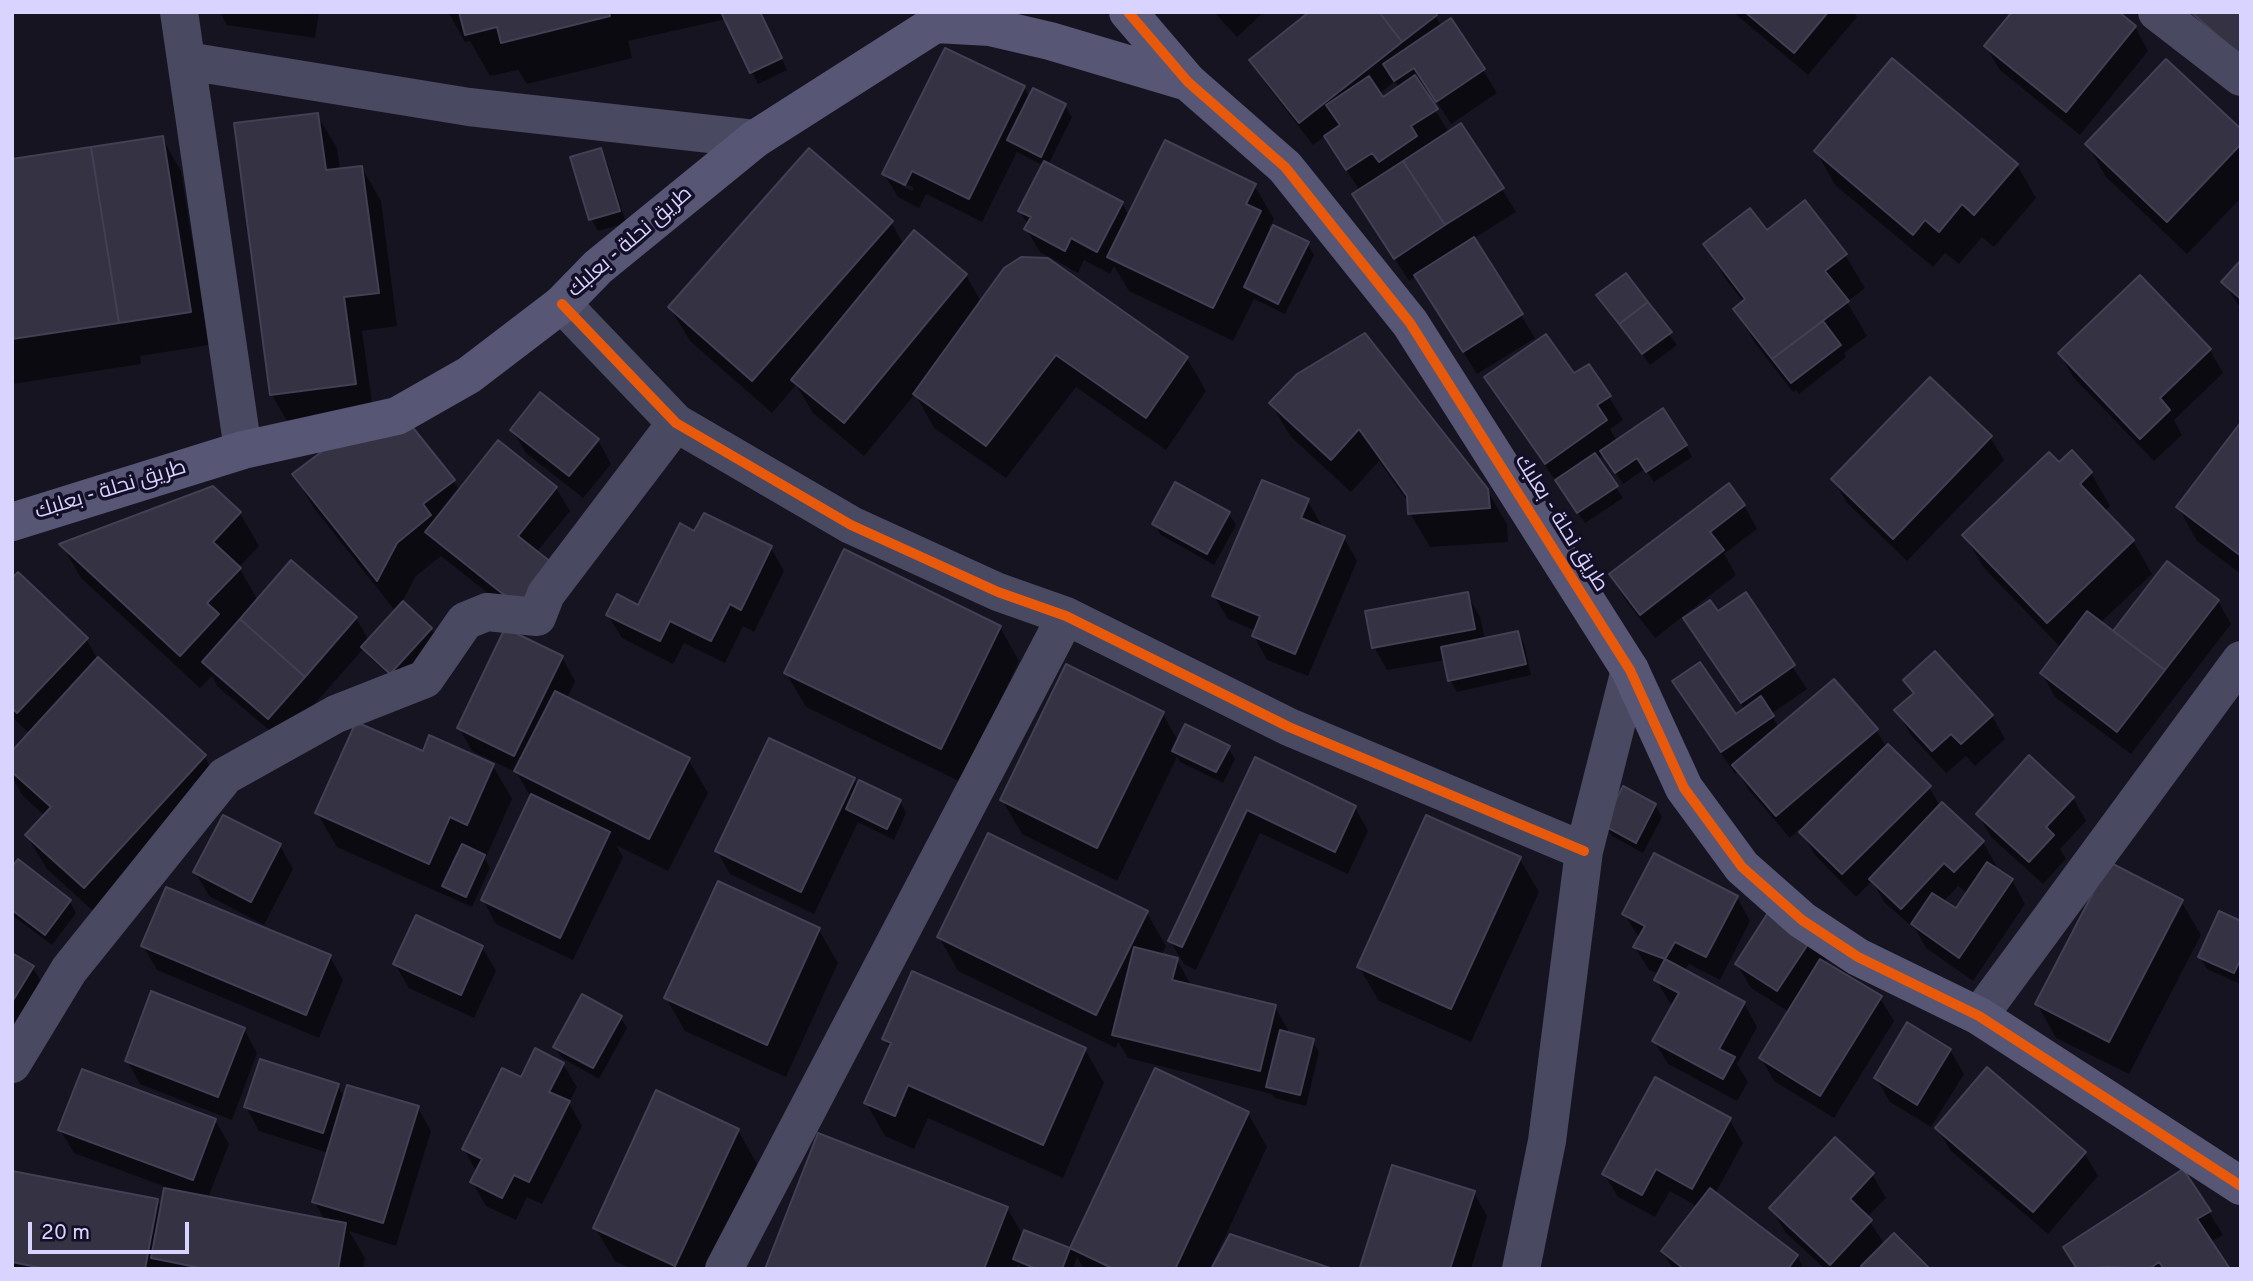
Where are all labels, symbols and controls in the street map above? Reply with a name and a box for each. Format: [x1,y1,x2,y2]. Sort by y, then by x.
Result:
street label: طريق نحلة - بعلبك [564,182,698,304]
street label: طريق نحلة - بعلبك [1508,451,1612,597]
street label: طريق نحلة - بعلبك [32,456,190,526]
scale bar [32,1208,192,1252]
text: 20 m [41,1220,90,1247]

